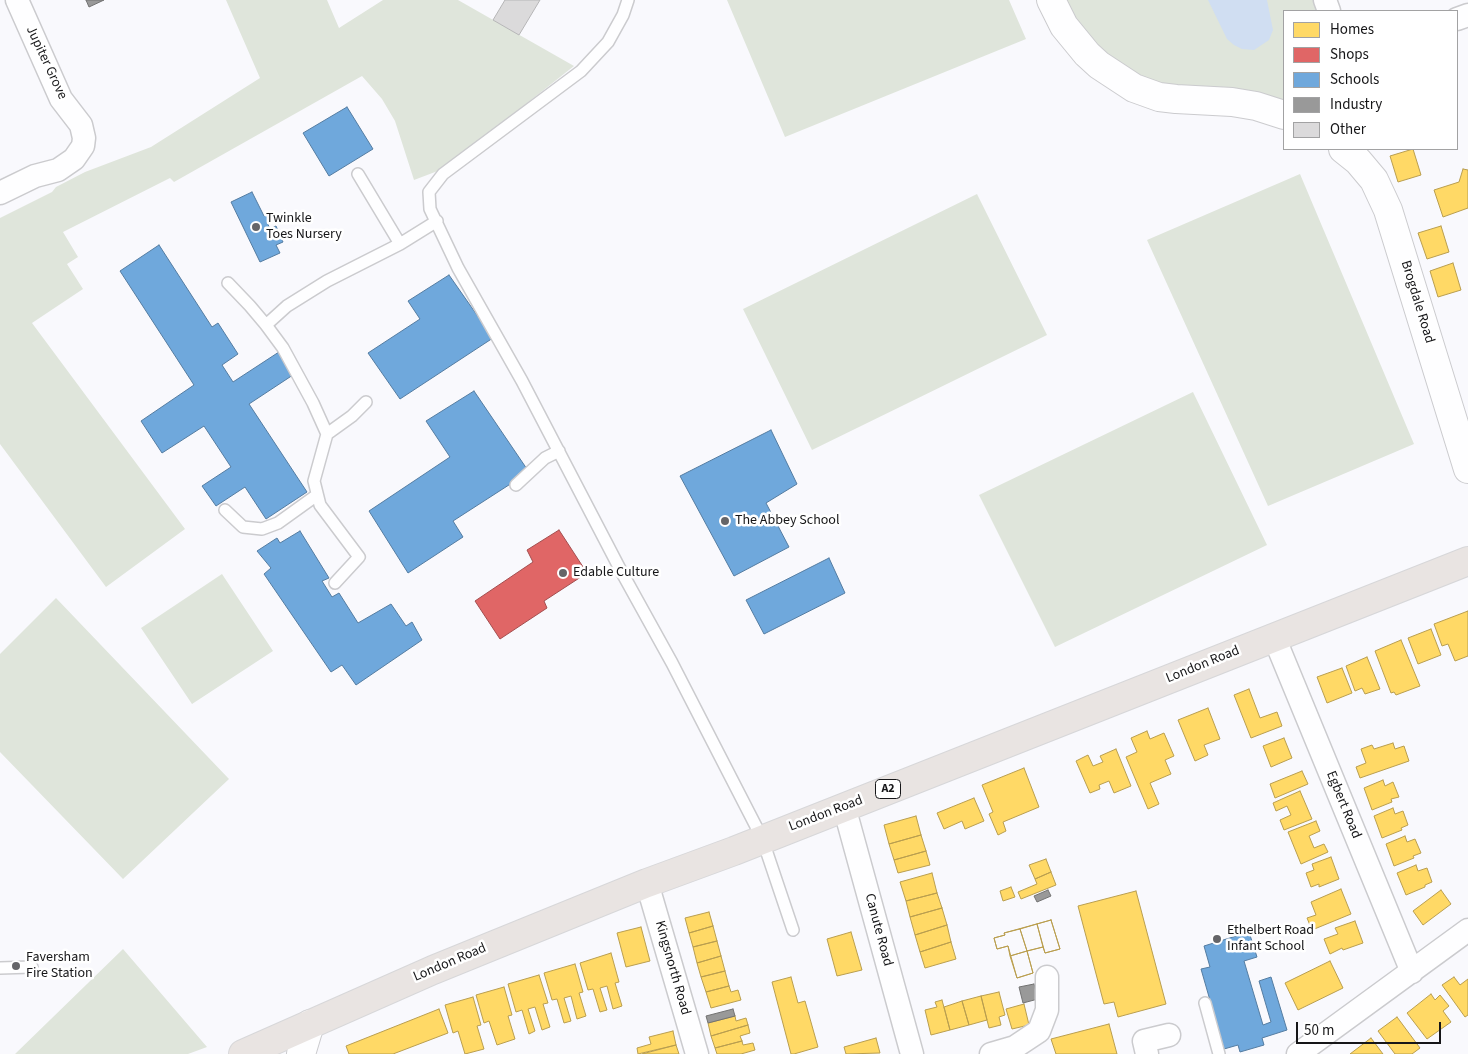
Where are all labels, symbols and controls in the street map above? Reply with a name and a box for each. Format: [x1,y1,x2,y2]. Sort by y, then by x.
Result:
legend [1283,10,1458,150]
text: Homes [1330,19,1374,40]
street label: Jupiter Grove [22,24,70,102]
text: Shops [1330,44,1369,65]
text: Schools [1330,69,1379,90]
text: Industry [1330,94,1382,115]
text: Other [1330,119,1366,140]
place label: Twinkle Toes Nursery [266,211,342,243]
marker: Twinkle Toes Nursery [250,221,262,233]
street label: Brogdale Road [1396,259,1438,345]
place label: The Abbey School [735,513,840,529]
marker: The Abbey School [719,515,731,527]
place label: Edable Culture [573,565,659,581]
marker: Edable Culture [557,567,569,579]
street label: London Road [1164,643,1242,687]
street label: Egbert Road [1322,769,1364,841]
road number: A2 [876,780,900,799]
street label: London Road [787,792,865,836]
street label: Canute Road [860,892,896,968]
street label: Kingsnorth Road [650,919,694,1017]
place label: Ethelbert Road Infant School [1227,923,1314,956]
marker: Ethelbert Road Infant School [1211,933,1223,945]
street label: London Road [411,940,489,986]
place label: Faversham Fire Station [26,950,93,982]
marker: Faversham Fire Station [10,960,22,972]
scale bar [1298,1012,1443,1044]
text: 50 m [1304,1020,1334,1041]

